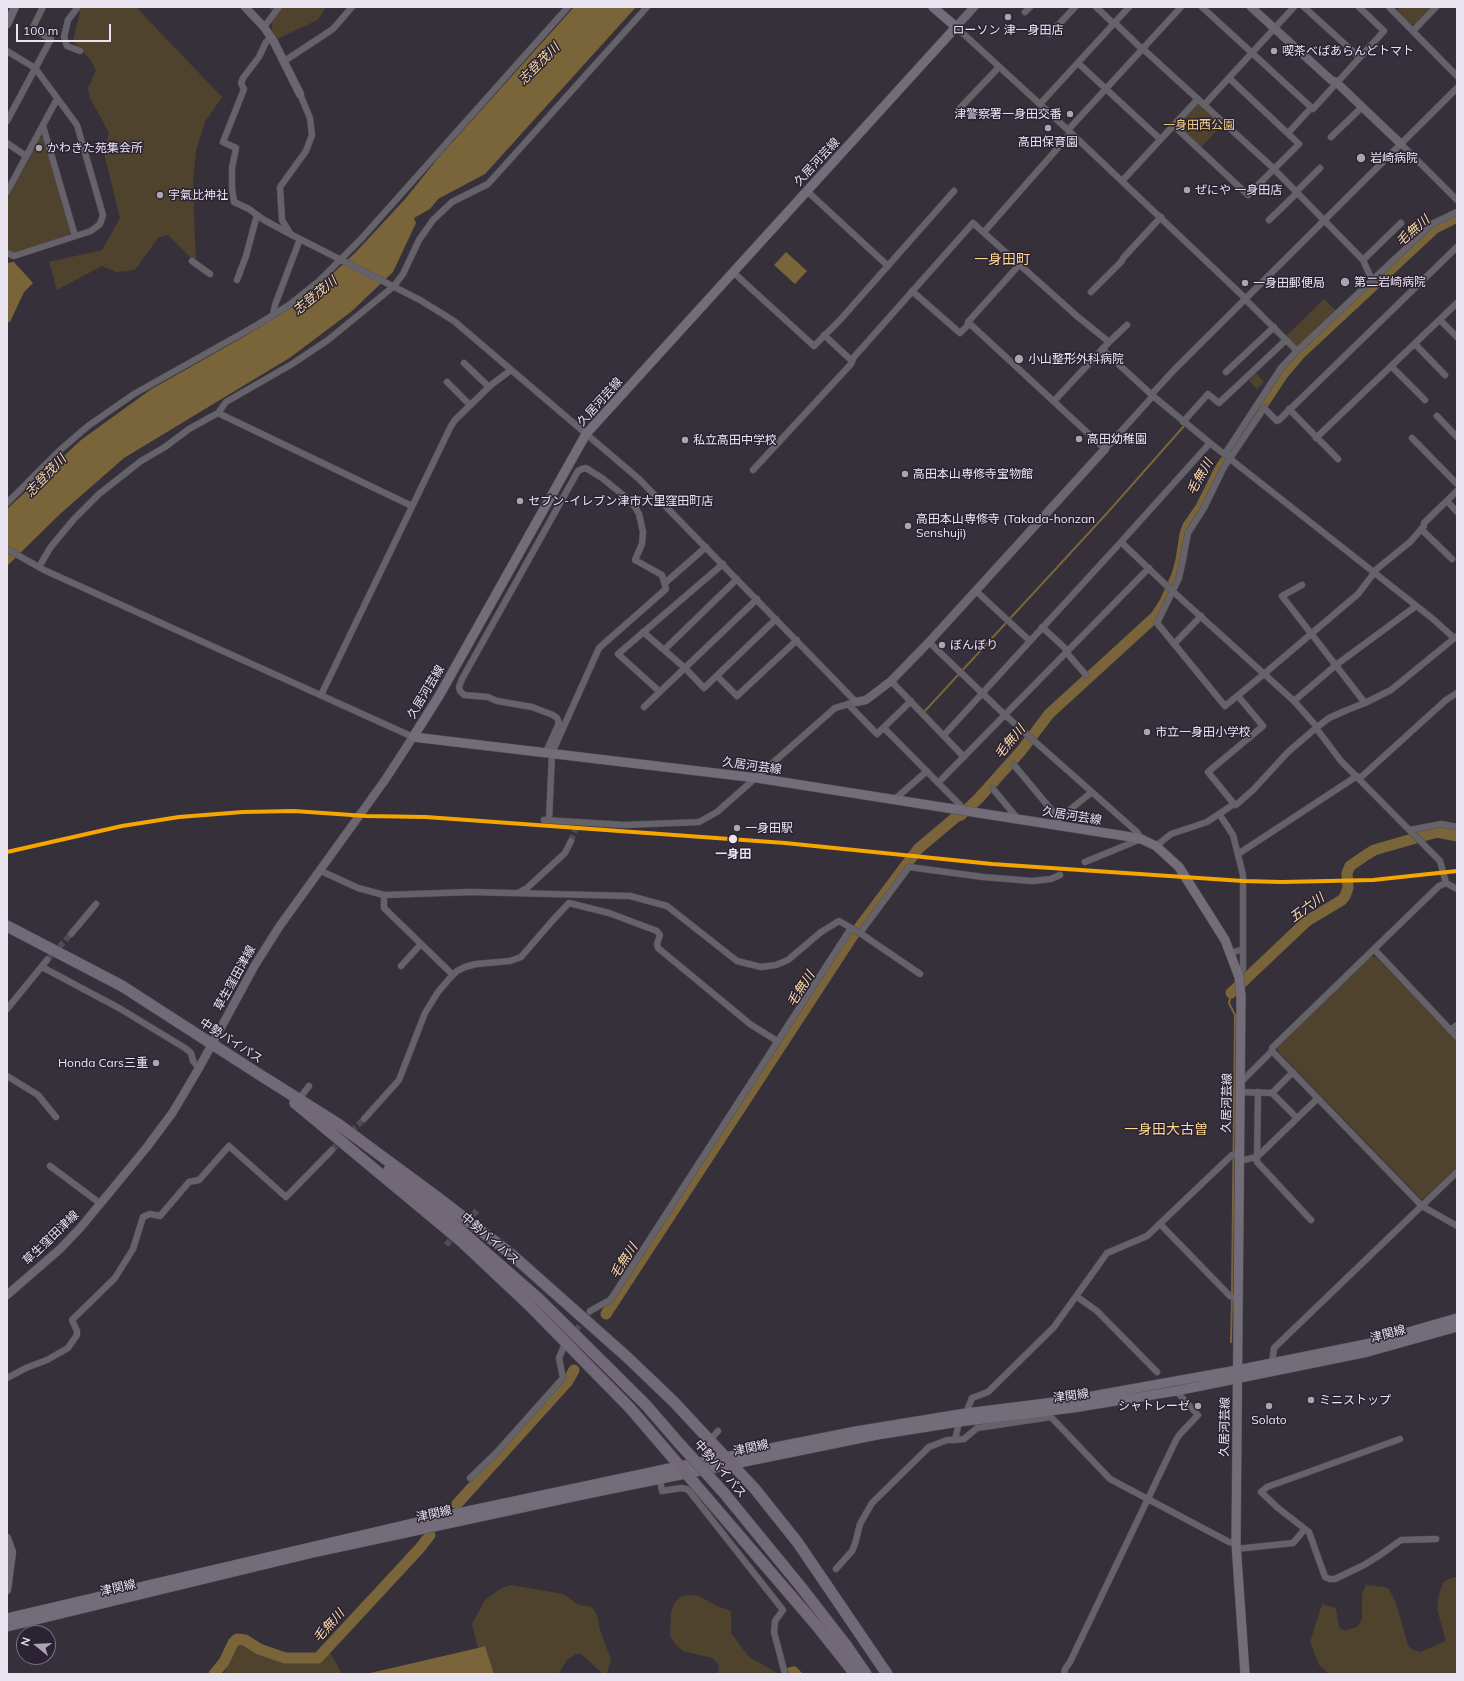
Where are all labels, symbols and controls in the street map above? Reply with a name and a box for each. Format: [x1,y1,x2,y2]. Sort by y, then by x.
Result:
marker: ローソン 津一身田店 [1003,12,1013,22]
scale bar [18,16,113,42]
text: 100 m [23,23,58,38]
place label: ローソン 津一身田店 [952,23,1064,37]
water label: 志登茂川 [515,40,563,88]
place label: 喫茶べぱあらんどトマト [1282,44,1414,58]
marker: 喫茶べぱあらんどトマト [1269,46,1279,56]
place label: 津警察署一身田交番 [954,107,1062,121]
marker: 津警察署一身田交番 [1065,109,1075,119]
park label: 一身田西公園 [1163,118,1235,132]
marker: 高田保育園 [1043,123,1053,133]
street label: 久居河芸線 [791,135,843,189]
place label: 高田保育園 [1018,135,1078,149]
place label: かわきた苑集会所 [47,141,143,155]
marker: かわきた苑集会所 [34,143,44,153]
place label: 岩崎病院 [1370,151,1418,165]
marker: 岩崎病院 [1355,152,1367,164]
place label: ぜにや 一身田店 [1195,183,1282,197]
marker: ぜにや 一身田店 [1182,185,1192,195]
place label: 宇氣比神社 [168,188,228,202]
marker: 宇氣比神社 [155,190,165,200]
water label: 毛無川 [1393,212,1433,250]
district label: 一身田町 [974,252,1030,268]
water label: 志登茂川 [290,274,340,318]
place label: 第二岩崎病院 [1354,275,1426,289]
place label: 一身田郵便局 [1253,276,1325,290]
marker: 第二岩崎病院 [1339,276,1351,288]
marker: 一身田郵便局 [1240,278,1250,288]
place label: 小山整形外科病院 [1028,352,1124,366]
marker: 小山整形外科病院 [1013,353,1025,365]
street label: 久居河芸線 [575,375,625,429]
place label: 高田幼稚園 [1087,432,1147,446]
place label: 私立高田中学校 [693,433,777,447]
marker: 高田幼稚園 [1074,434,1084,444]
marker: 私立高田中学校 [680,435,690,445]
water label: 志登茂川 [22,452,70,500]
water label: 毛無川 [1183,456,1217,498]
place label: 高田本山専修寺宝物館 [913,467,1033,481]
marker: 高田本山専修寺宝物館 [900,469,910,479]
place label: セブン-イレブン津市大里窪田町店 [528,494,713,508]
marker: セブン-イレブン津市大里窪田町店 [515,496,525,506]
place label: 高田本山専修寺 (Takada-honzan Senshuji) [916,512,1095,540]
marker: 高田本山専修寺 (Takada-honzan Senshuji) [903,521,913,531]
place label: ぼんぼり [950,638,998,652]
marker: ぼんぼり [937,640,947,650]
street label: 久居河芸線 [404,663,448,721]
water label: 毛無川 [991,722,1029,762]
place label: 市立一身田小学校 [1155,725,1251,739]
marker: 市立一身田小学校 [1142,727,1152,737]
street label: 久居河芸線 [721,755,783,777]
street label: 久居河芸線 [1041,804,1103,828]
place label: 一身田駅 [745,821,793,835]
marker: 一身田駅 [732,823,742,833]
marker: 一身田 [727,833,739,845]
place label: 一身田 [715,847,751,861]
water label: 五六川 [1287,890,1327,926]
street label: 草生窪田津線 [211,943,259,1013]
water label: 毛無川 [784,968,818,1010]
street label: 中勢バイパス [197,1015,265,1067]
place label: Honda Cars三重 [58,1056,148,1070]
marker: Honda Cars三重 [151,1058,161,1068]
street label: 久居河芸線 [1219,1073,1235,1133]
district label: 一身田大古曽 [1124,1122,1208,1138]
street label: 草生窪田津線 [20,1208,82,1268]
street label: 中勢バイパス [458,1210,522,1268]
water label: 毛無川 [607,1240,641,1282]
street label: 津関線 [1369,1322,1407,1346]
street label: 津関線 [1052,1386,1090,1406]
place label: ミニストップ [1319,1393,1391,1407]
marker: ミニストップ [1306,1395,1316,1405]
street label: 久居河芸線 [1217,1397,1233,1457]
place label: シャトレーゼ [1118,1399,1190,1413]
marker: シャトレーゼ [1193,1401,1203,1411]
marker: Solato [1264,1401,1274,1411]
place label: Solato [1251,1413,1287,1427]
street label: 中勢バイパス [691,1437,749,1501]
street label: 津関線 [732,1437,770,1459]
street label: 津関線 [415,1503,453,1525]
street label: 津関線 [99,1577,137,1599]
water label: 毛無川 [310,1606,348,1646]
north arrow [16,1625,56,1665]
text: N [18,1635,33,1648]

